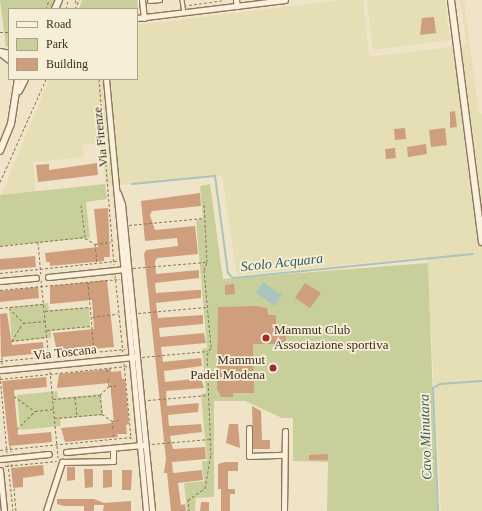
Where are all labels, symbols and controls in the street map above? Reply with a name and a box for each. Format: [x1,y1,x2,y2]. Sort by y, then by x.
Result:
legend [8,8,138,80]
text: Road [46,17,71,31]
text: Park [46,37,68,51]
text: Building [46,57,88,71]
street label: Via Firenze [90,106,112,168]
water label: Scolo Acquara [240,250,324,276]
place label: Mammut Club Associazione sportiva [274,323,388,354]
marker: Mammut Club Associazione sportiva [261,333,271,343]
street label: Via Toscana [33,342,97,364]
place label: Mammut Padel Modena [190,353,265,384]
marker: Mammut Padel Modena [268,363,278,373]
water label: Cavo Minutara [416,394,436,480]

